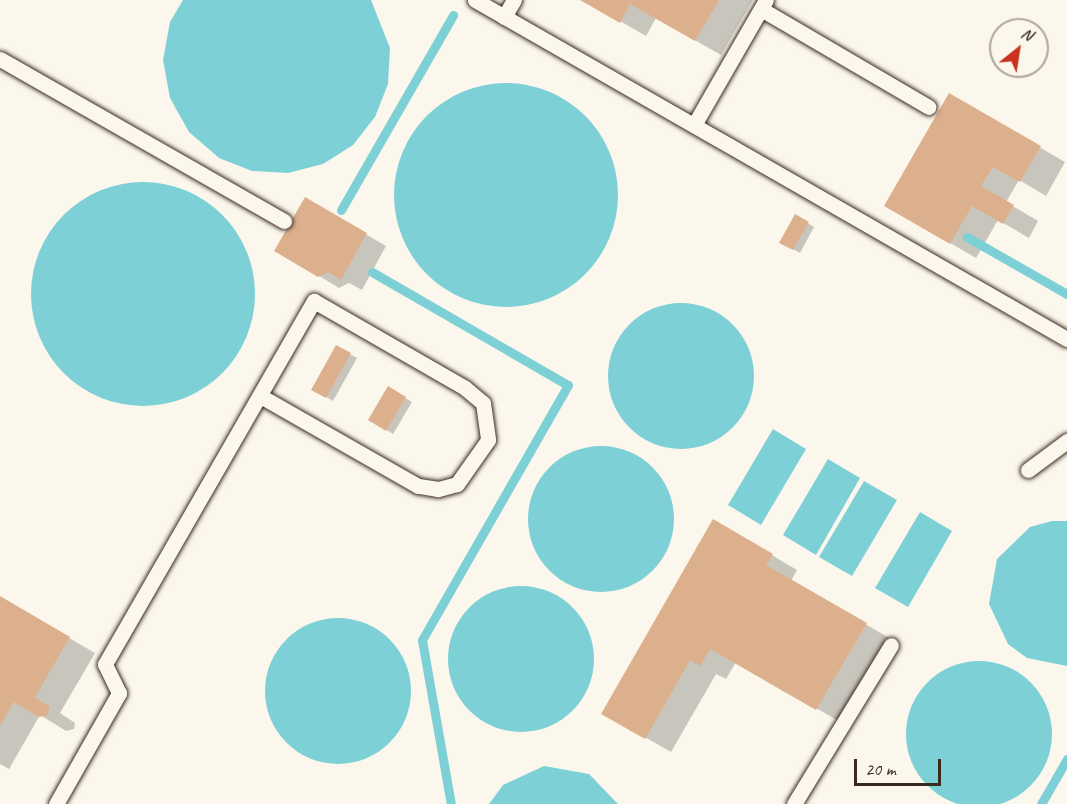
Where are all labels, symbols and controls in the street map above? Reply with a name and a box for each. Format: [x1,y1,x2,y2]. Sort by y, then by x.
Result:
north arrow [989,18,1049,78]
text: N [1018,23,1036,45]
scale bar [857,747,944,785]
text: 20 m [865,758,896,780]

